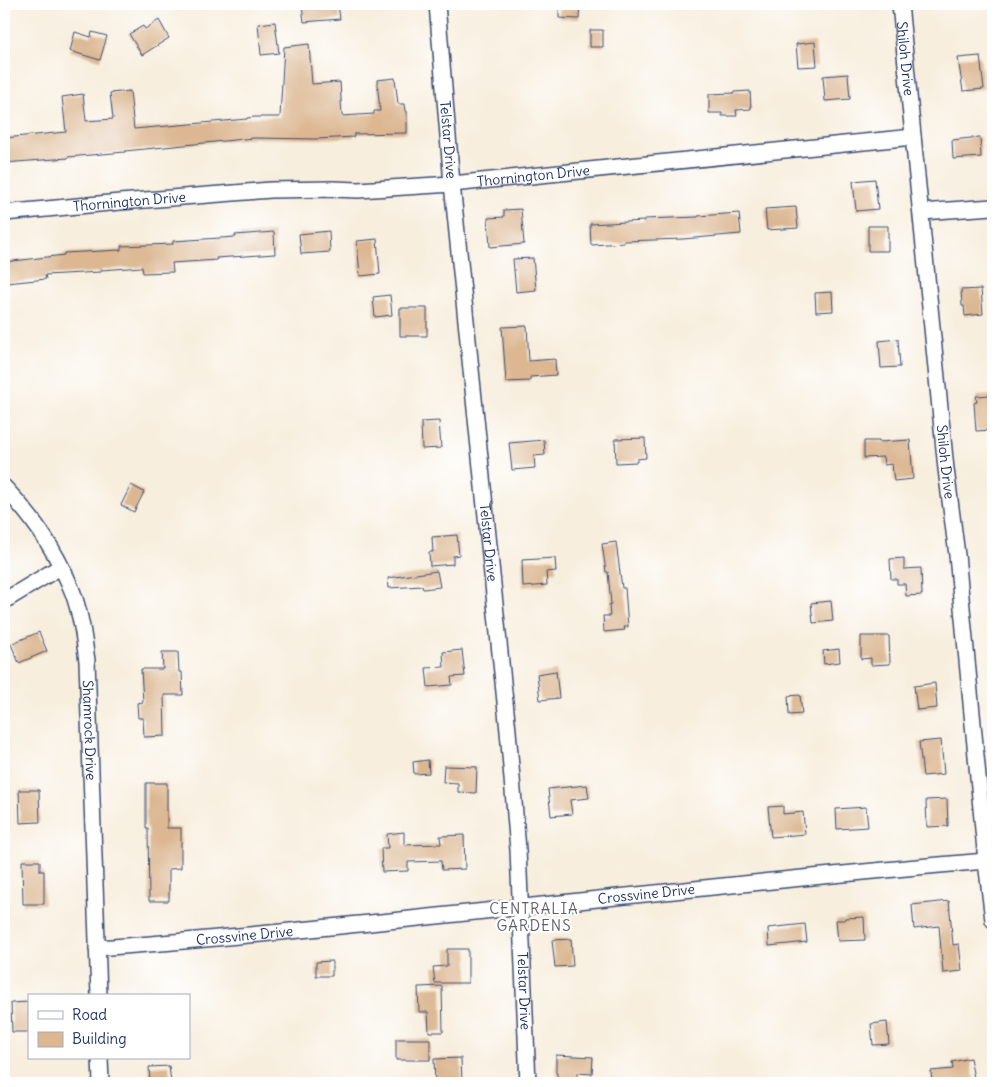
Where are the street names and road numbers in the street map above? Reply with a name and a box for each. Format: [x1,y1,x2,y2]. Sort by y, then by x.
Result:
street label: Shiloh Drive [893,21,918,97]
street label: Telstar Drive [436,100,461,179]
street label: Thornington Drive [476,161,591,190]
street label: Thornington Drive [72,188,187,215]
street label: Shiloh Drive [933,424,959,500]
street label: Telstar Drive [476,503,502,582]
street label: Shamrock Drive [79,680,100,781]
street label: Crossvine Drive [597,880,696,908]
street label: Crossvine Drive [195,922,294,949]
street label: Telstar Drive [513,951,535,1030]

